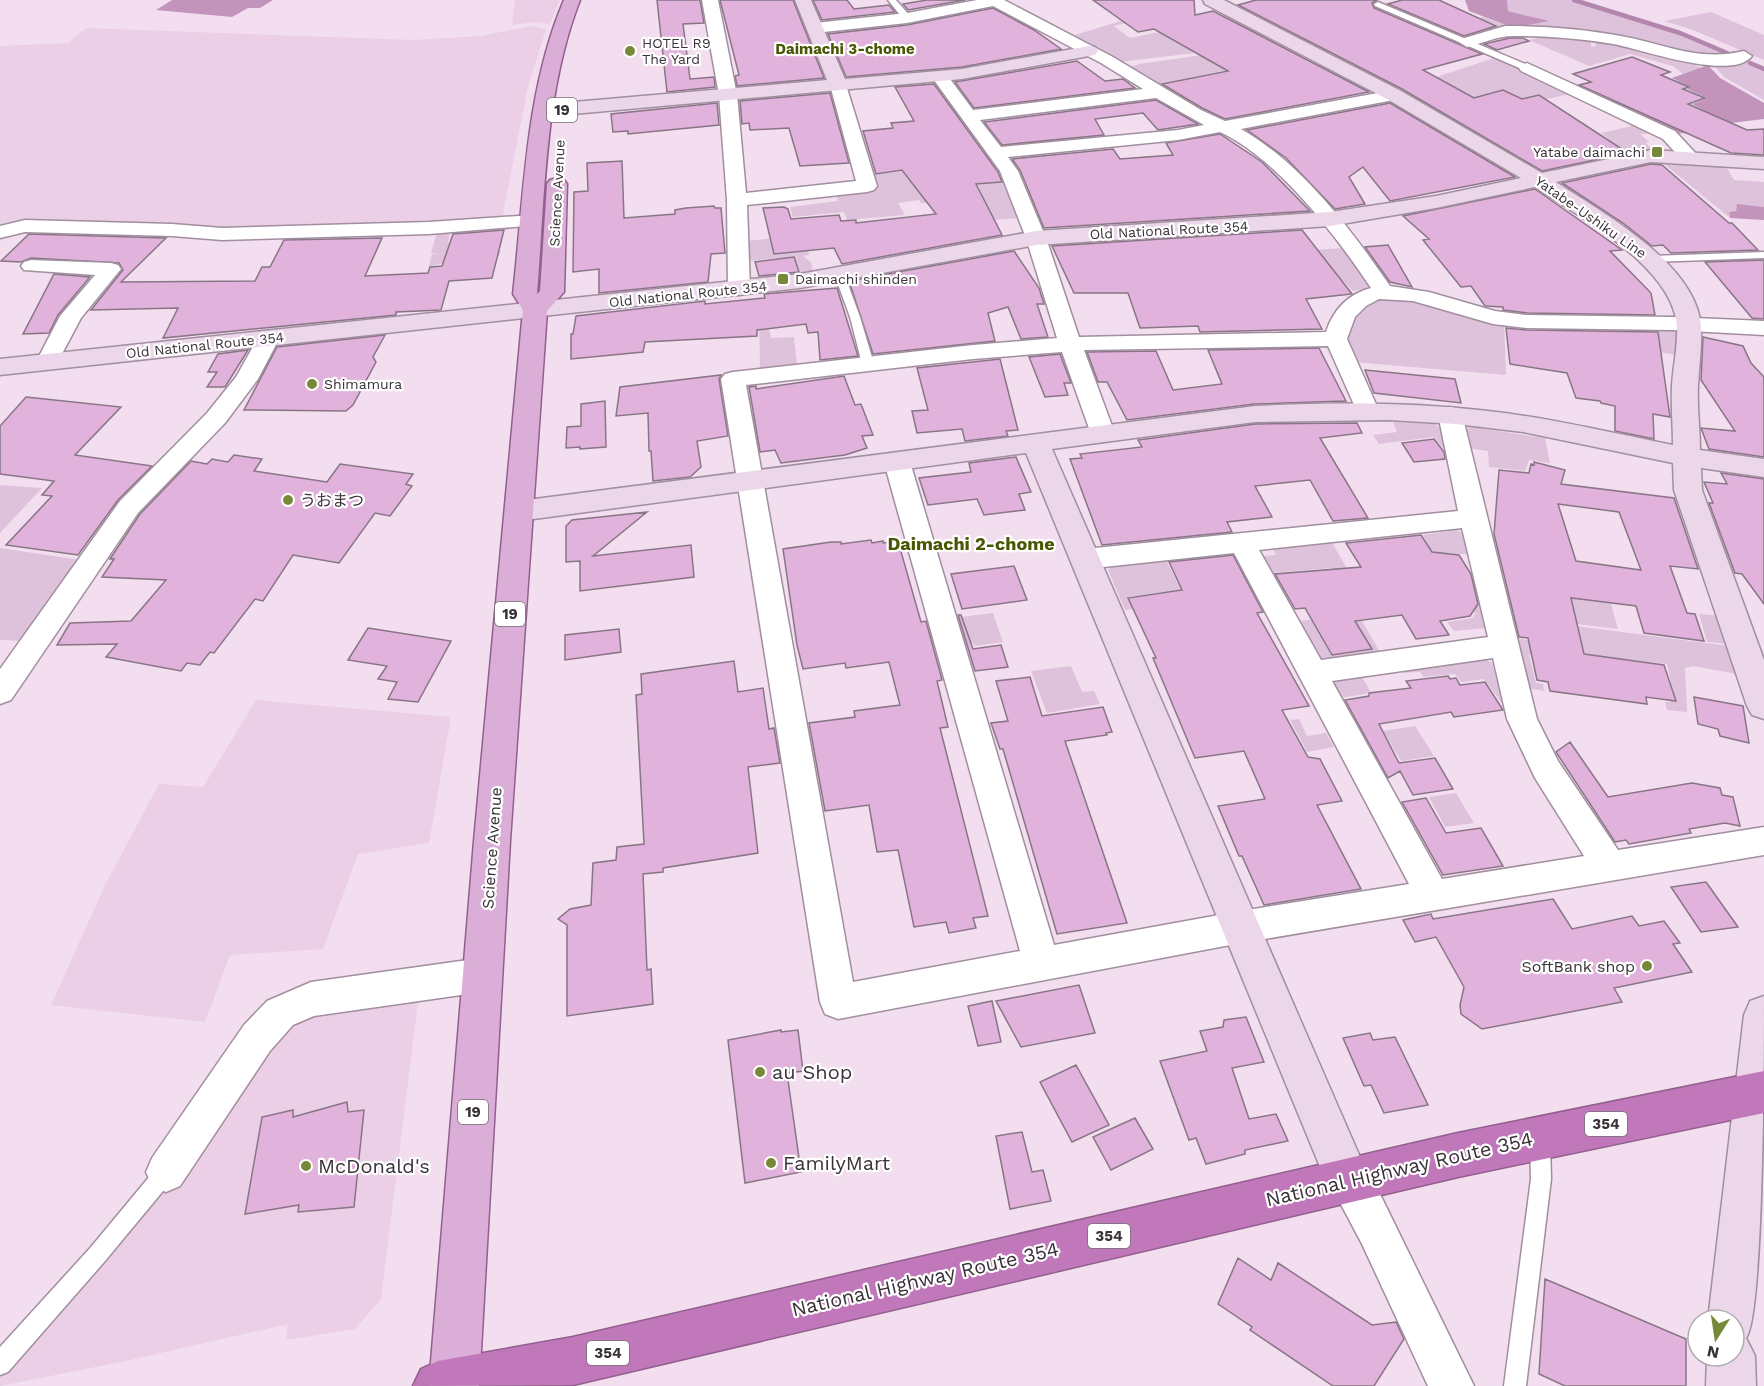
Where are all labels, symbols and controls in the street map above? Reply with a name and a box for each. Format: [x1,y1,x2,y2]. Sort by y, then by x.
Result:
place label: HOTEL R9 The Yard [642,35,711,67]
district label: Daimachi 3-chome [775,40,915,58]
marker: HOTEL R9 The Yard [623,44,637,58]
road number: 19 [547,98,577,122]
street label: Science Avenue [546,139,568,247]
place label: Yatabe daimachi [1533,144,1645,160]
marker: Yatabe daimachi [1650,145,1664,159]
street label: Yatabe-Ushiku Line [1532,173,1650,261]
street label: Old National Route 354 [1089,218,1249,242]
place label: Daimachi shinden [795,271,917,287]
marker: Daimachi shinden [776,272,790,286]
street label: Old National Route 354 [608,278,768,310]
street label: Old National Route 354 [125,329,285,361]
place label: Shimamura [324,376,402,392]
marker: Shimamura [305,377,319,391]
place label: うおまつ [300,491,364,510]
marker: うおまつ [281,493,295,507]
district label: Daimachi 2-chome [887,533,1055,554]
road number: 19 [495,602,525,626]
street label: Science Avenue [478,786,506,910]
place label: SoftBank shop [1522,957,1635,976]
marker: SoftBank shop [1640,959,1654,973]
place label: au Shop [772,1060,852,1084]
marker: au Shop [753,1065,767,1079]
road number: 19 [458,1100,488,1124]
road number: 354 [1585,1112,1627,1136]
street label: National Highway Route 354 [1263,1127,1535,1211]
place label: FamilyMart [783,1151,891,1175]
place label: McDonald's [318,1154,430,1178]
marker: FamilyMart [764,1156,778,1170]
marker: McDonald's [299,1159,313,1173]
road number: 354 [1088,1224,1130,1248]
street label: National Highway Route 354 [789,1237,1061,1321]
north arrow [1686,1308,1746,1368]
road number: 354 [587,1341,629,1365]
text: N [1705,1342,1721,1363]

